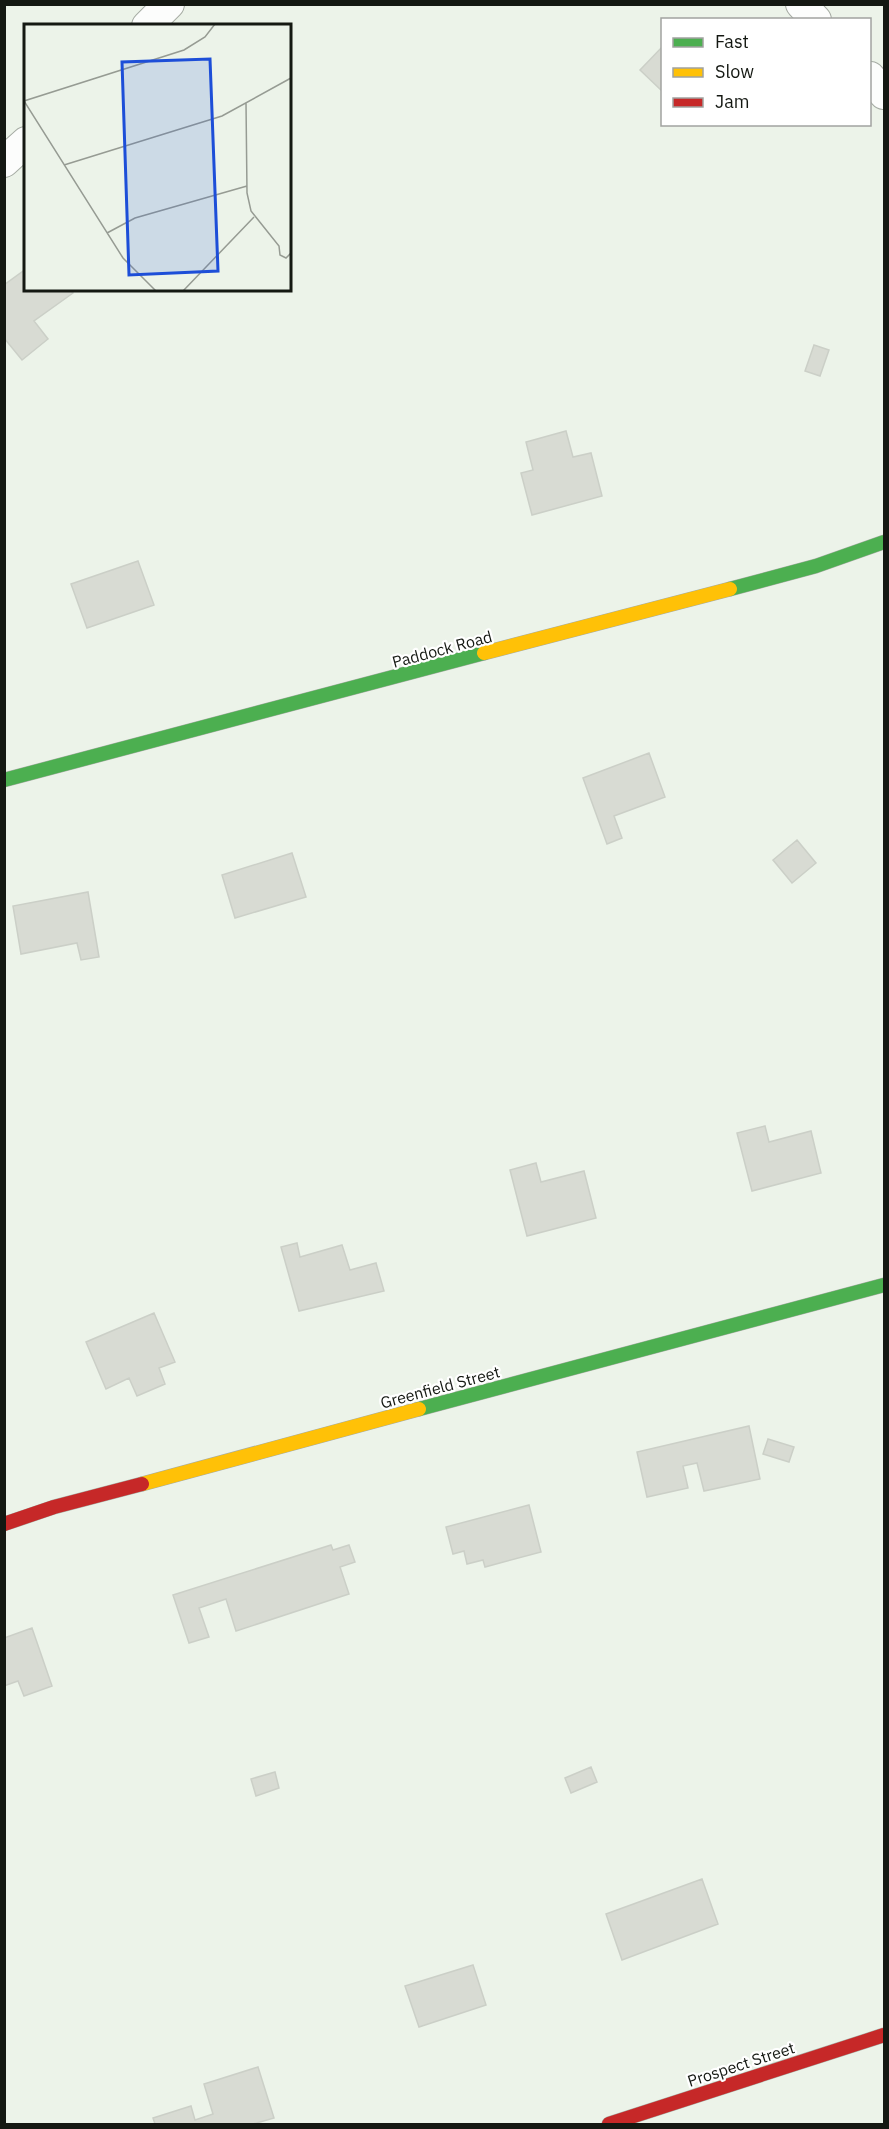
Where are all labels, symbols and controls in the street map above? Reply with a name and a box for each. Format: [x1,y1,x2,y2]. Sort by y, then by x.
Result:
legend [661,18,871,126]
inset map [24,24,291,291]
text: Fast [715,30,749,53]
text: Slow [715,60,754,83]
text: Jam [715,90,750,113]
street label: Paddock Road [390,626,494,672]
street label: Greenfield Street [378,1361,502,1413]
street label: Prospect Street [685,2037,797,2091]

